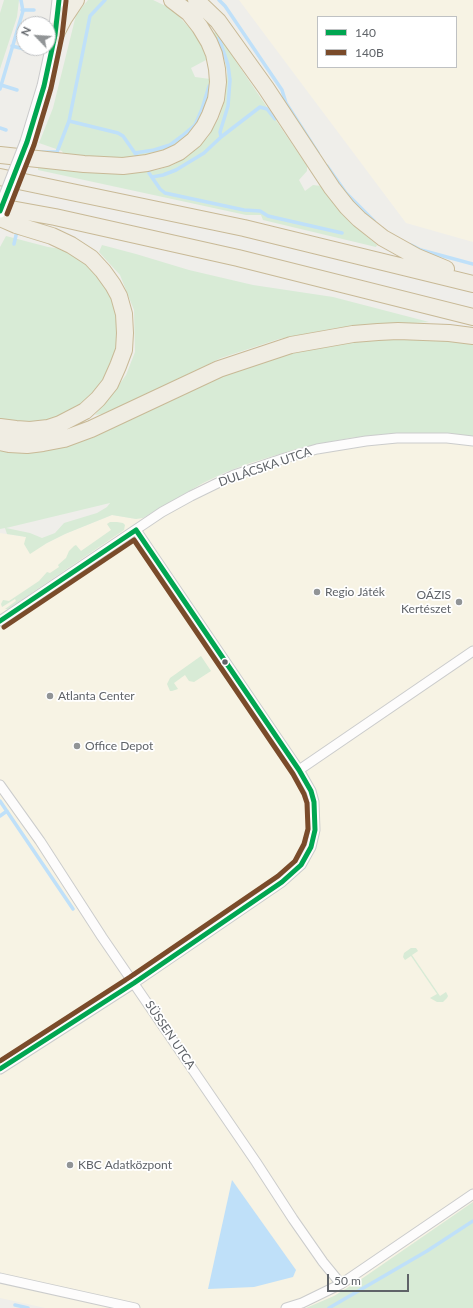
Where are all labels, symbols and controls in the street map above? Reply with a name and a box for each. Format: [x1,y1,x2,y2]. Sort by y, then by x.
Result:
north arrow [16,16,56,56]
legend [317,16,457,68]
text: N [18,25,33,38]
text: 140 [355,25,376,40]
text: 140B [355,45,384,60]
street label: DULÁCSKA UTCA [217,444,313,490]
place label: Regio Játék [325,585,385,599]
marker: Regio Játék [312,587,322,597]
place label: OÁZIS Kertészet [401,588,451,616]
marker: OÁZIS Kertészet [454,597,464,607]
unlabelled marker [220,657,230,667]
place label: Atlanta Center [58,689,135,703]
marker: Atlanta Center [45,691,55,701]
place label: Office Depot [85,739,153,753]
marker: Office Depot [72,741,82,751]
street label: SÜSSEN UTCA [142,998,198,1072]
place label: KBC Adatközpont [78,1158,172,1172]
marker: KBC Adatközpont [65,1160,75,1170]
scale bar [329,1266,411,1292]
text: 50 m [334,1273,361,1288]

